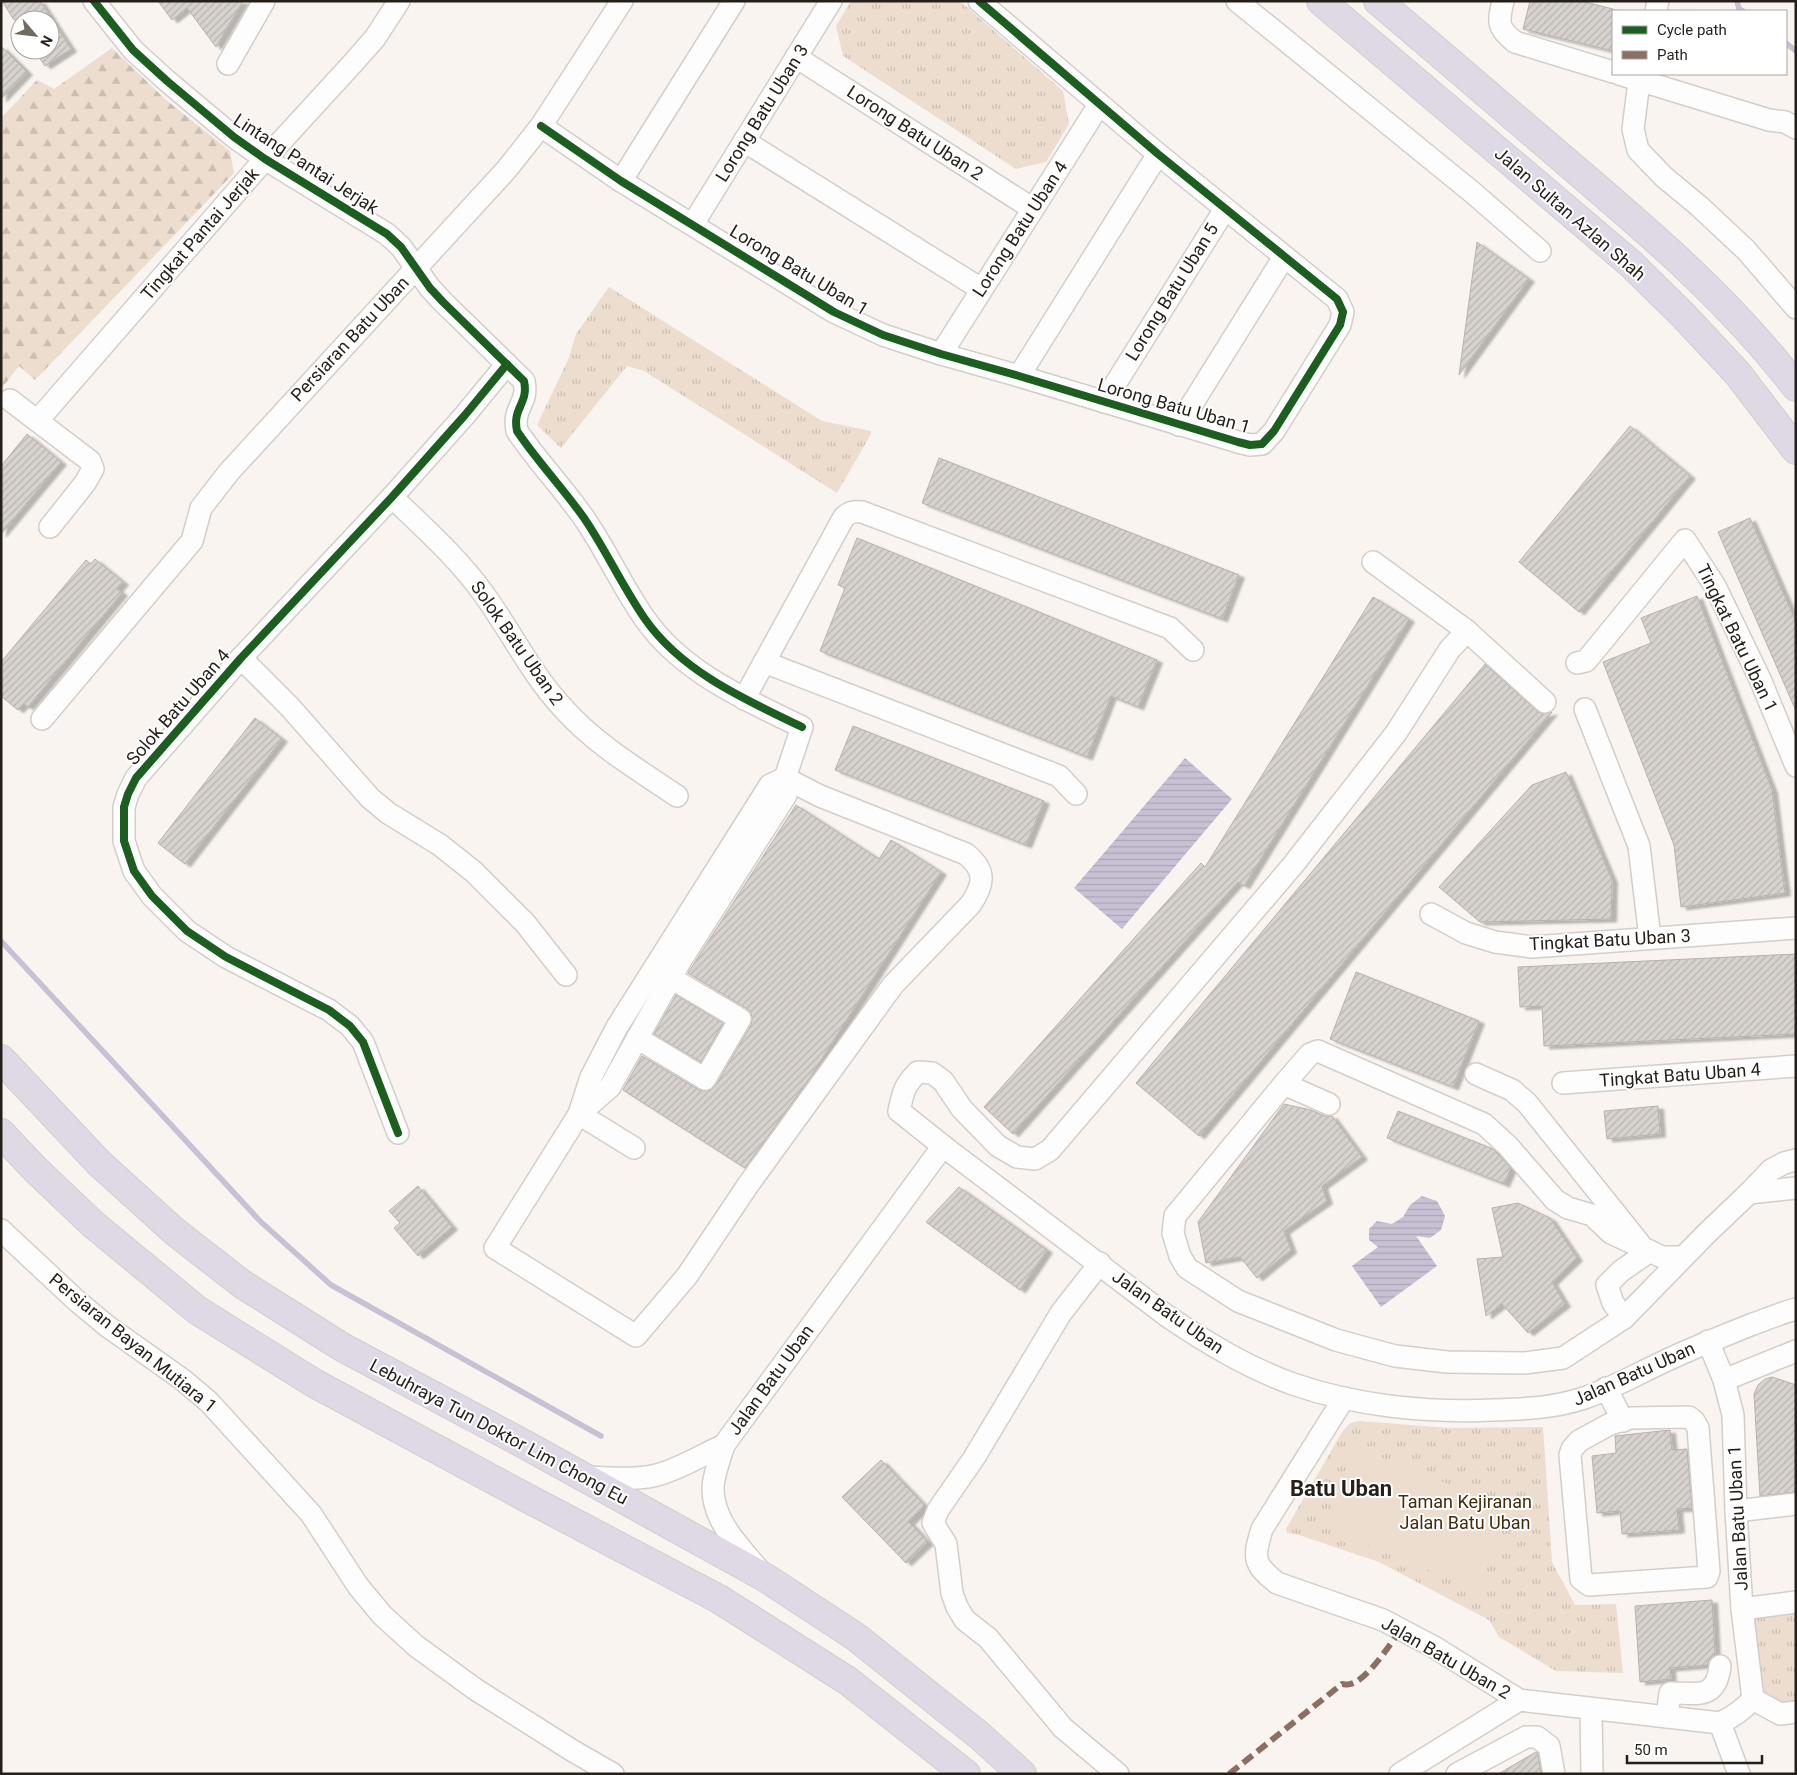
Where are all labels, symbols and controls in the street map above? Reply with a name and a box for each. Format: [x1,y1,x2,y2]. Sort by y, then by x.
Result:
north arrow [10,10,60,60]
legend [1612,10,1787,75]
text: Cycle path [1657,21,1727,39]
text: N [37,33,56,49]
street label: Lorong Batu Uban 3 [711,40,812,185]
text: Path [1657,46,1688,64]
street label: Lorong Batu Uban 2 [843,81,987,184]
street label: Lintang Pantai Jerjak [230,109,383,219]
street label: Jalan Sultan Azlan Shah [1491,142,1650,285]
street label: Lorong Batu Uban 4 [968,157,1071,301]
street label: Tingkat Pantai Jerjak [136,162,263,304]
street label: Lorong Batu Uban 5 [1121,219,1222,364]
street label: Lorong Batu Uban 1 [726,220,872,319]
street label: Persiaran Batu Uban [286,272,413,405]
street label: Lorong Batu Uban 1 [1095,374,1253,437]
street label: Tingkat Batu Uban 1 [1693,560,1782,715]
street label: Solok Batu Uban 2 [467,577,568,709]
street label: Solok Batu Uban 4 [122,644,234,769]
street label: Tingkat Batu Uban 3 [1529,925,1691,954]
street label: Tingkat Batu Uban 4 [1599,1058,1761,1091]
street label: Jalan Batu Uban [1109,1265,1228,1358]
street label: Persiaran Bayan Mutiara 1 [45,1269,221,1417]
street label: Jalan Batu Uban [724,1321,818,1439]
street label: Jalan Batu Uban [1570,1337,1698,1410]
street label: Lebuhraya Tun Doktor Lim Chong Eu [366,1354,632,1509]
street label: Jalan Batu Uban 1 [1723,1445,1752,1591]
district label: Batu Uban [1290,1476,1392,1501]
park label: Taman Kejiranan Jalan Batu Uban [1398,1491,1532,1533]
street label: Jalan Batu Uban 2 [1378,1612,1515,1703]
scale bar [1627,1732,1762,1764]
text: 50 m [1634,1741,1668,1759]

